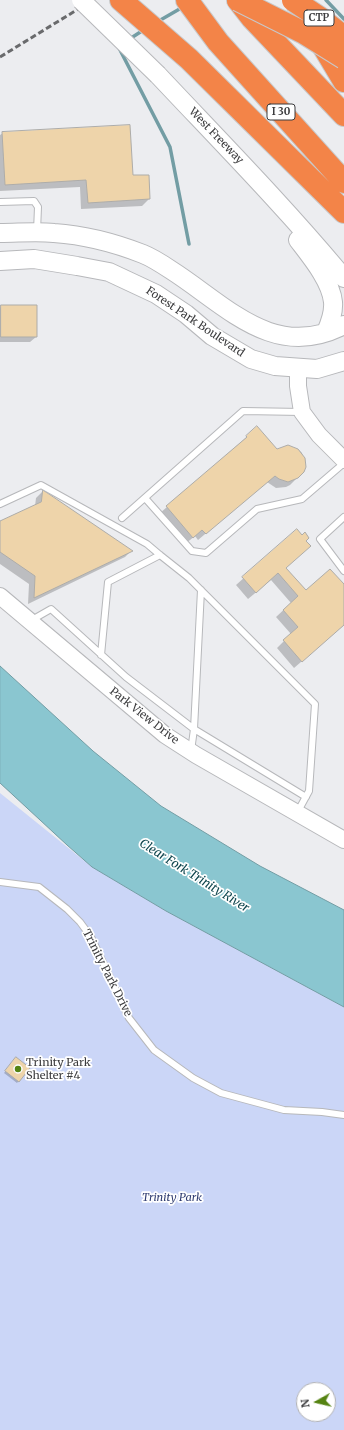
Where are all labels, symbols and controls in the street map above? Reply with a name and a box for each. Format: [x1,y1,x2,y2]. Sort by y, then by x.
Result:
road number: CTP [304,10,334,26]
road number: I 30 [267,104,295,120]
street label: West Freeway [186,105,246,167]
street label: Forest Park Boulevard [143,284,247,360]
street label: Park View Drive [107,685,181,747]
water label: Clear Fork Trinity River [137,836,251,916]
street label: Trinity Park Drive [79,927,135,1019]
place label: Trinity Park Shelter #4 [26,1056,91,1082]
marker: Trinity Park Shelter #4 [13,1064,23,1074]
park label: Trinity Park [142,1191,202,1205]
north arrow [296,1382,336,1422]
text: N [298,1398,313,1409]

